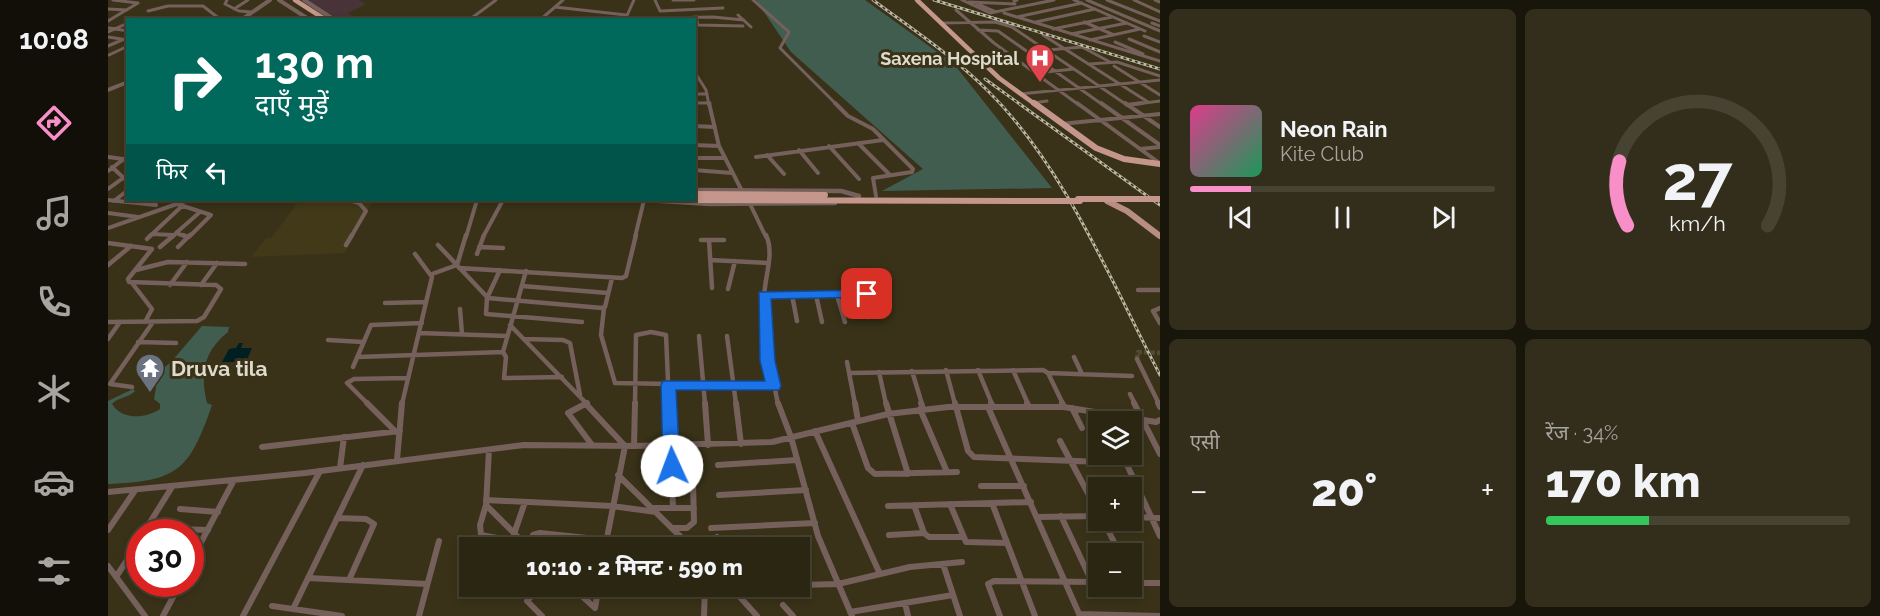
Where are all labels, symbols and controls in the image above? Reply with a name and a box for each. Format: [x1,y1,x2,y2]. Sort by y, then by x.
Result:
text: 10:08 [19,24,89,55]
text: 130 m [255,39,374,88]
icon: right [156,42,234,120]
hospital icon: Saxena Hospital [1024,42,1056,84]
place label: Saxena Hospital [880,48,1019,69]
text: दाएँ मुड़ें [255,89,329,120]
icon: directions [33,102,75,144]
text: Neon Rain [1280,116,1388,142]
text: Kite Club [1280,142,1364,166]
text: 27 [1663,142,1734,216]
icon: left [200,156,233,189]
text: फिर [156,158,188,184]
icon: music [33,192,75,234]
icon: previous [1224,201,1257,234]
icon: pause [1326,201,1359,234]
icon: next [1427,201,1460,234]
text: km/h [1669,212,1726,237]
pin [841,268,892,319]
icon: arrive [850,277,883,310]
icon: phone [33,281,75,323]
temple icon: Druva tila [134,352,166,394]
place label: Druva tila [171,356,268,381]
icon: climate [33,371,75,413]
map controls [1088,411,1142,597]
button: layers [1088,411,1142,465]
text: रेंज · 34% [1546,421,1618,445]
text: एसी [1190,430,1220,454]
position arrow [640,434,704,498]
text: 170 km [1546,455,1701,508]
icon: car [33,461,75,503]
text: 20° [1311,464,1377,517]
text: − [1190,471,1208,510]
text: + [1481,471,1495,510]
button: + [1088,477,1142,531]
speed limit sign: 30 [126,519,204,597]
button: − [1088,543,1142,597]
icon: filters [33,550,75,592]
text: 10:10 · 2 मिनट · 590 m [526,554,743,580]

